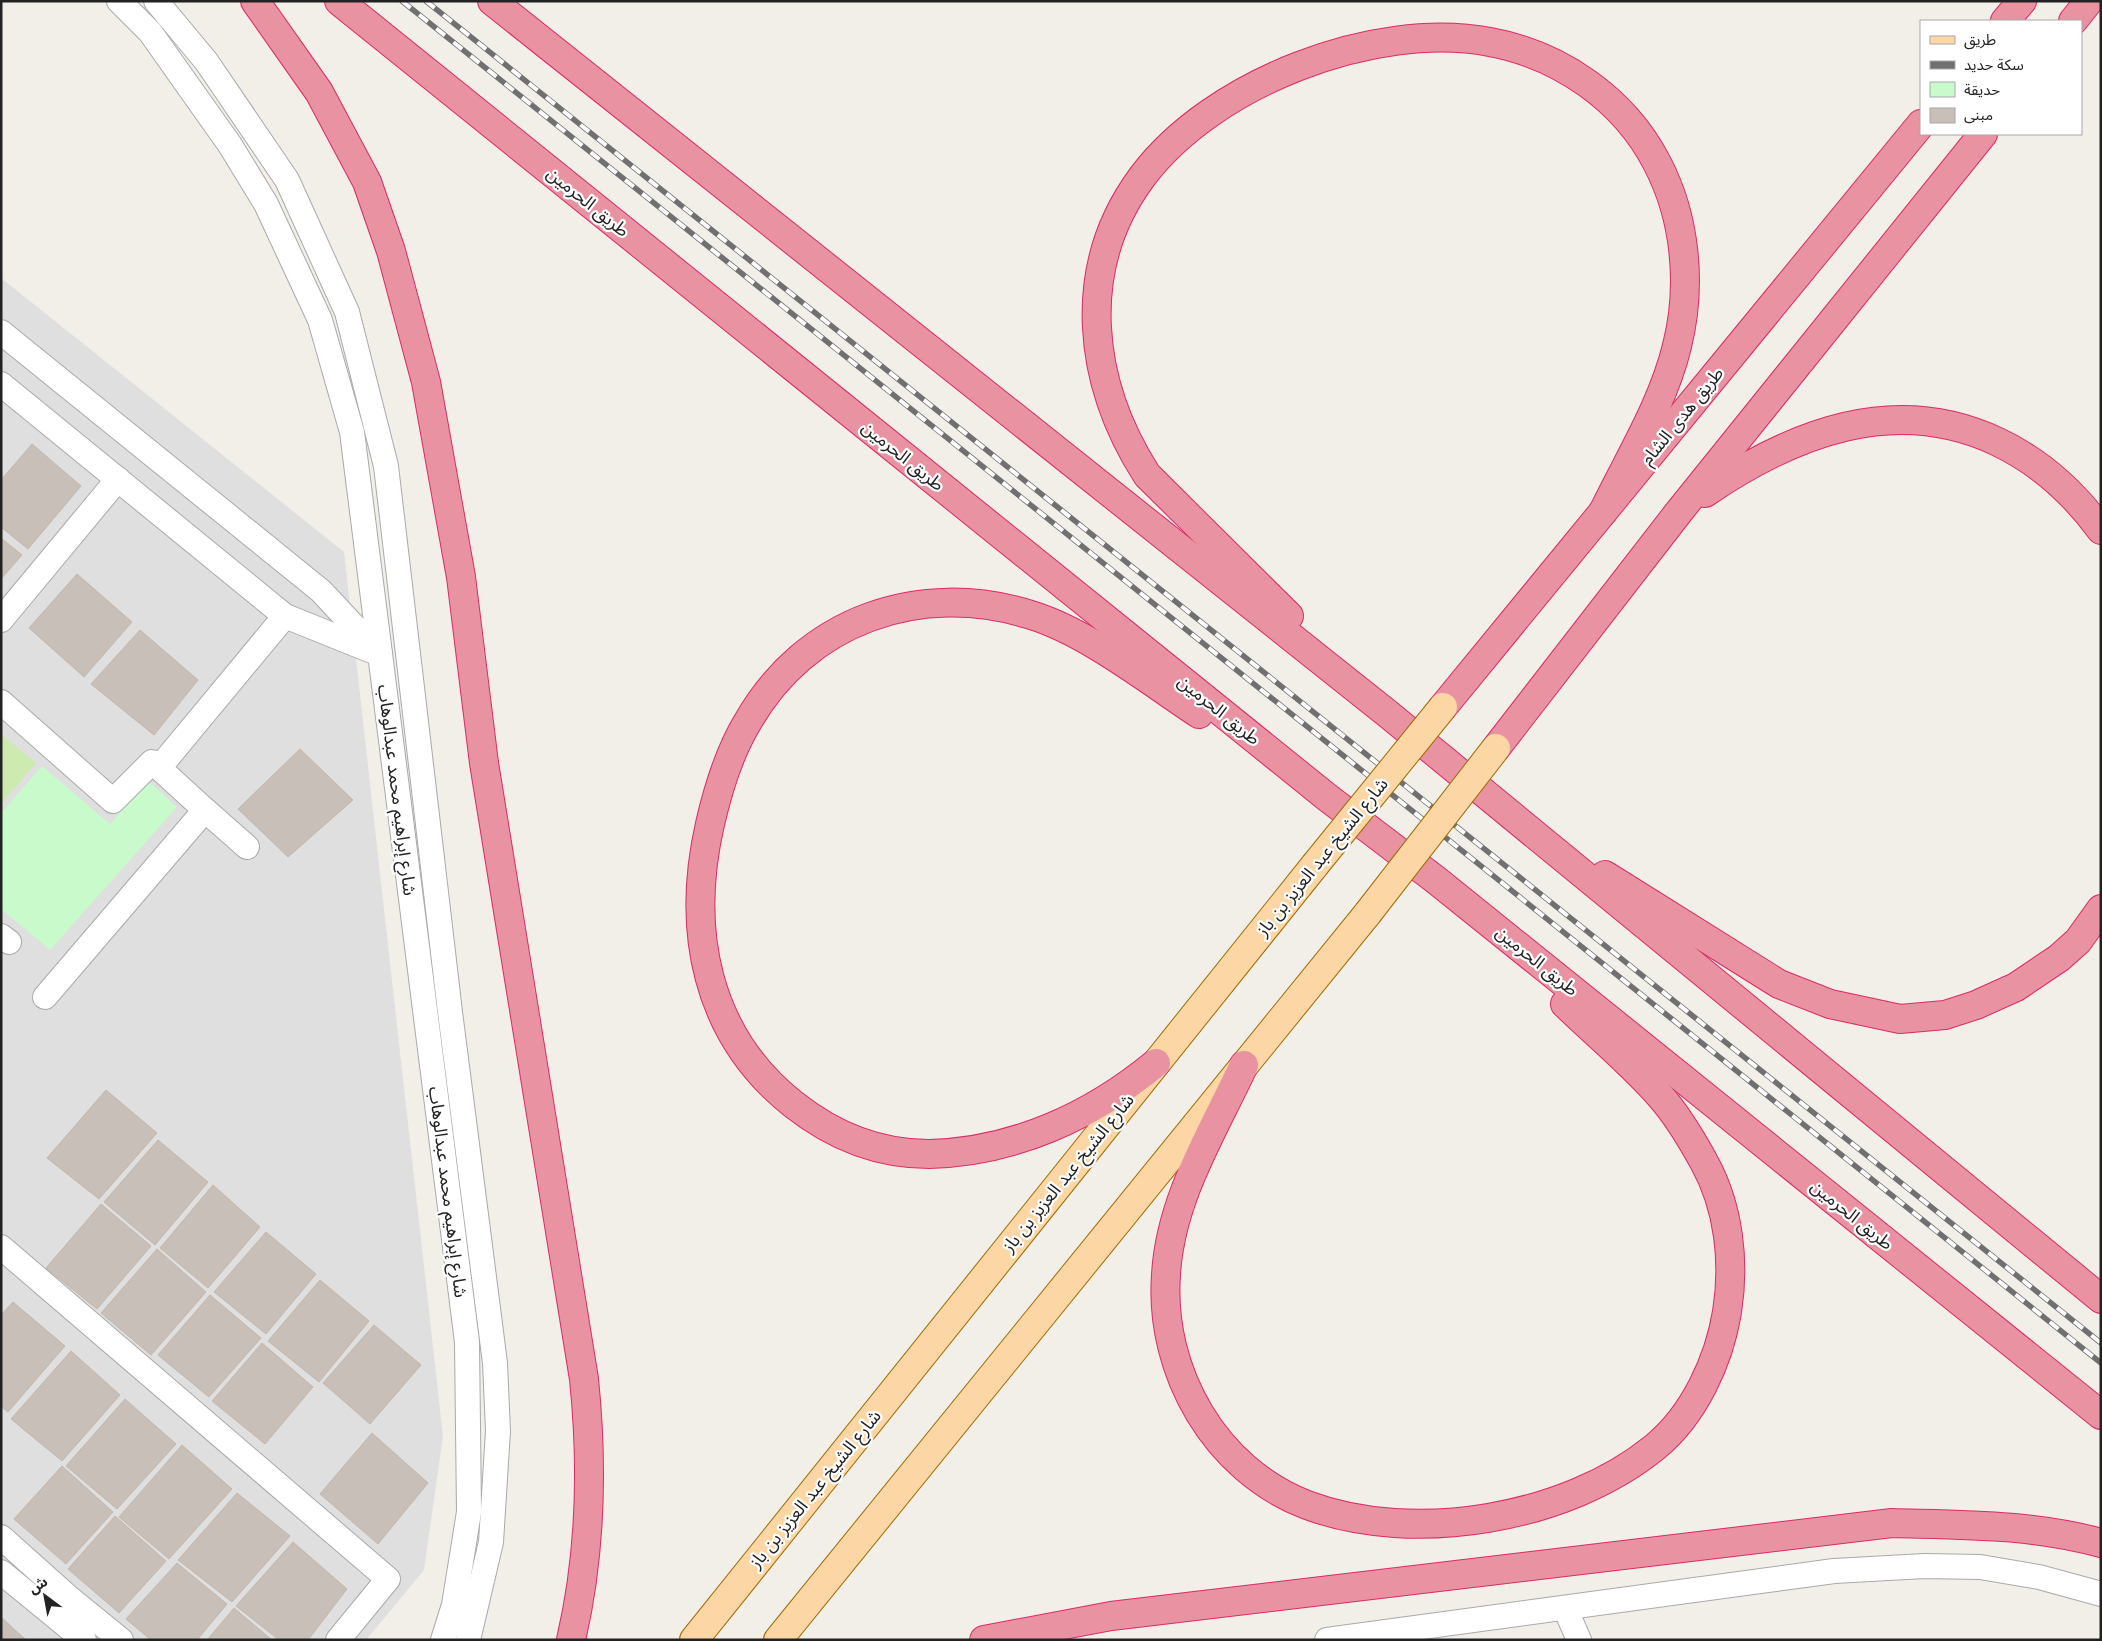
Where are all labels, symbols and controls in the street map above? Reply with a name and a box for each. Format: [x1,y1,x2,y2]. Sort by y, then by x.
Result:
legend [1920,20,2082,135]
text: طريق [1964,30,1996,50]
text: سكة حديد [1964,55,2024,73]
text: حديقة [1964,80,2000,98]
text: مبنى [1964,105,1993,124]
street label: طريق الحرمين [542,161,634,242]
street label: طريق هدى الشام [1635,362,1731,471]
street label: طريق الحرمين [857,415,949,496]
street label: طريق الحرمين [1173,669,1265,750]
street label: شارع إبراهيم محمد عبدالوهاب [370,683,422,897]
street label: شارع الشيخ عبد العزيز بن باز [1250,773,1395,943]
street label: طريق الحرمين [1491,920,1583,1001]
street label: شارع إبراهيم محمد عبدالوهاب [421,1085,473,1299]
street label: شارع الشيخ عبد العزيز بن باز [996,1089,1141,1259]
street label: طريق الحرمين [1806,1174,1898,1255]
street label: شارع الشيخ عبد العزيز بن باز [743,1405,888,1575]
north arrow [20,1571,70,1621]
text: ش [25,1572,50,1597]

